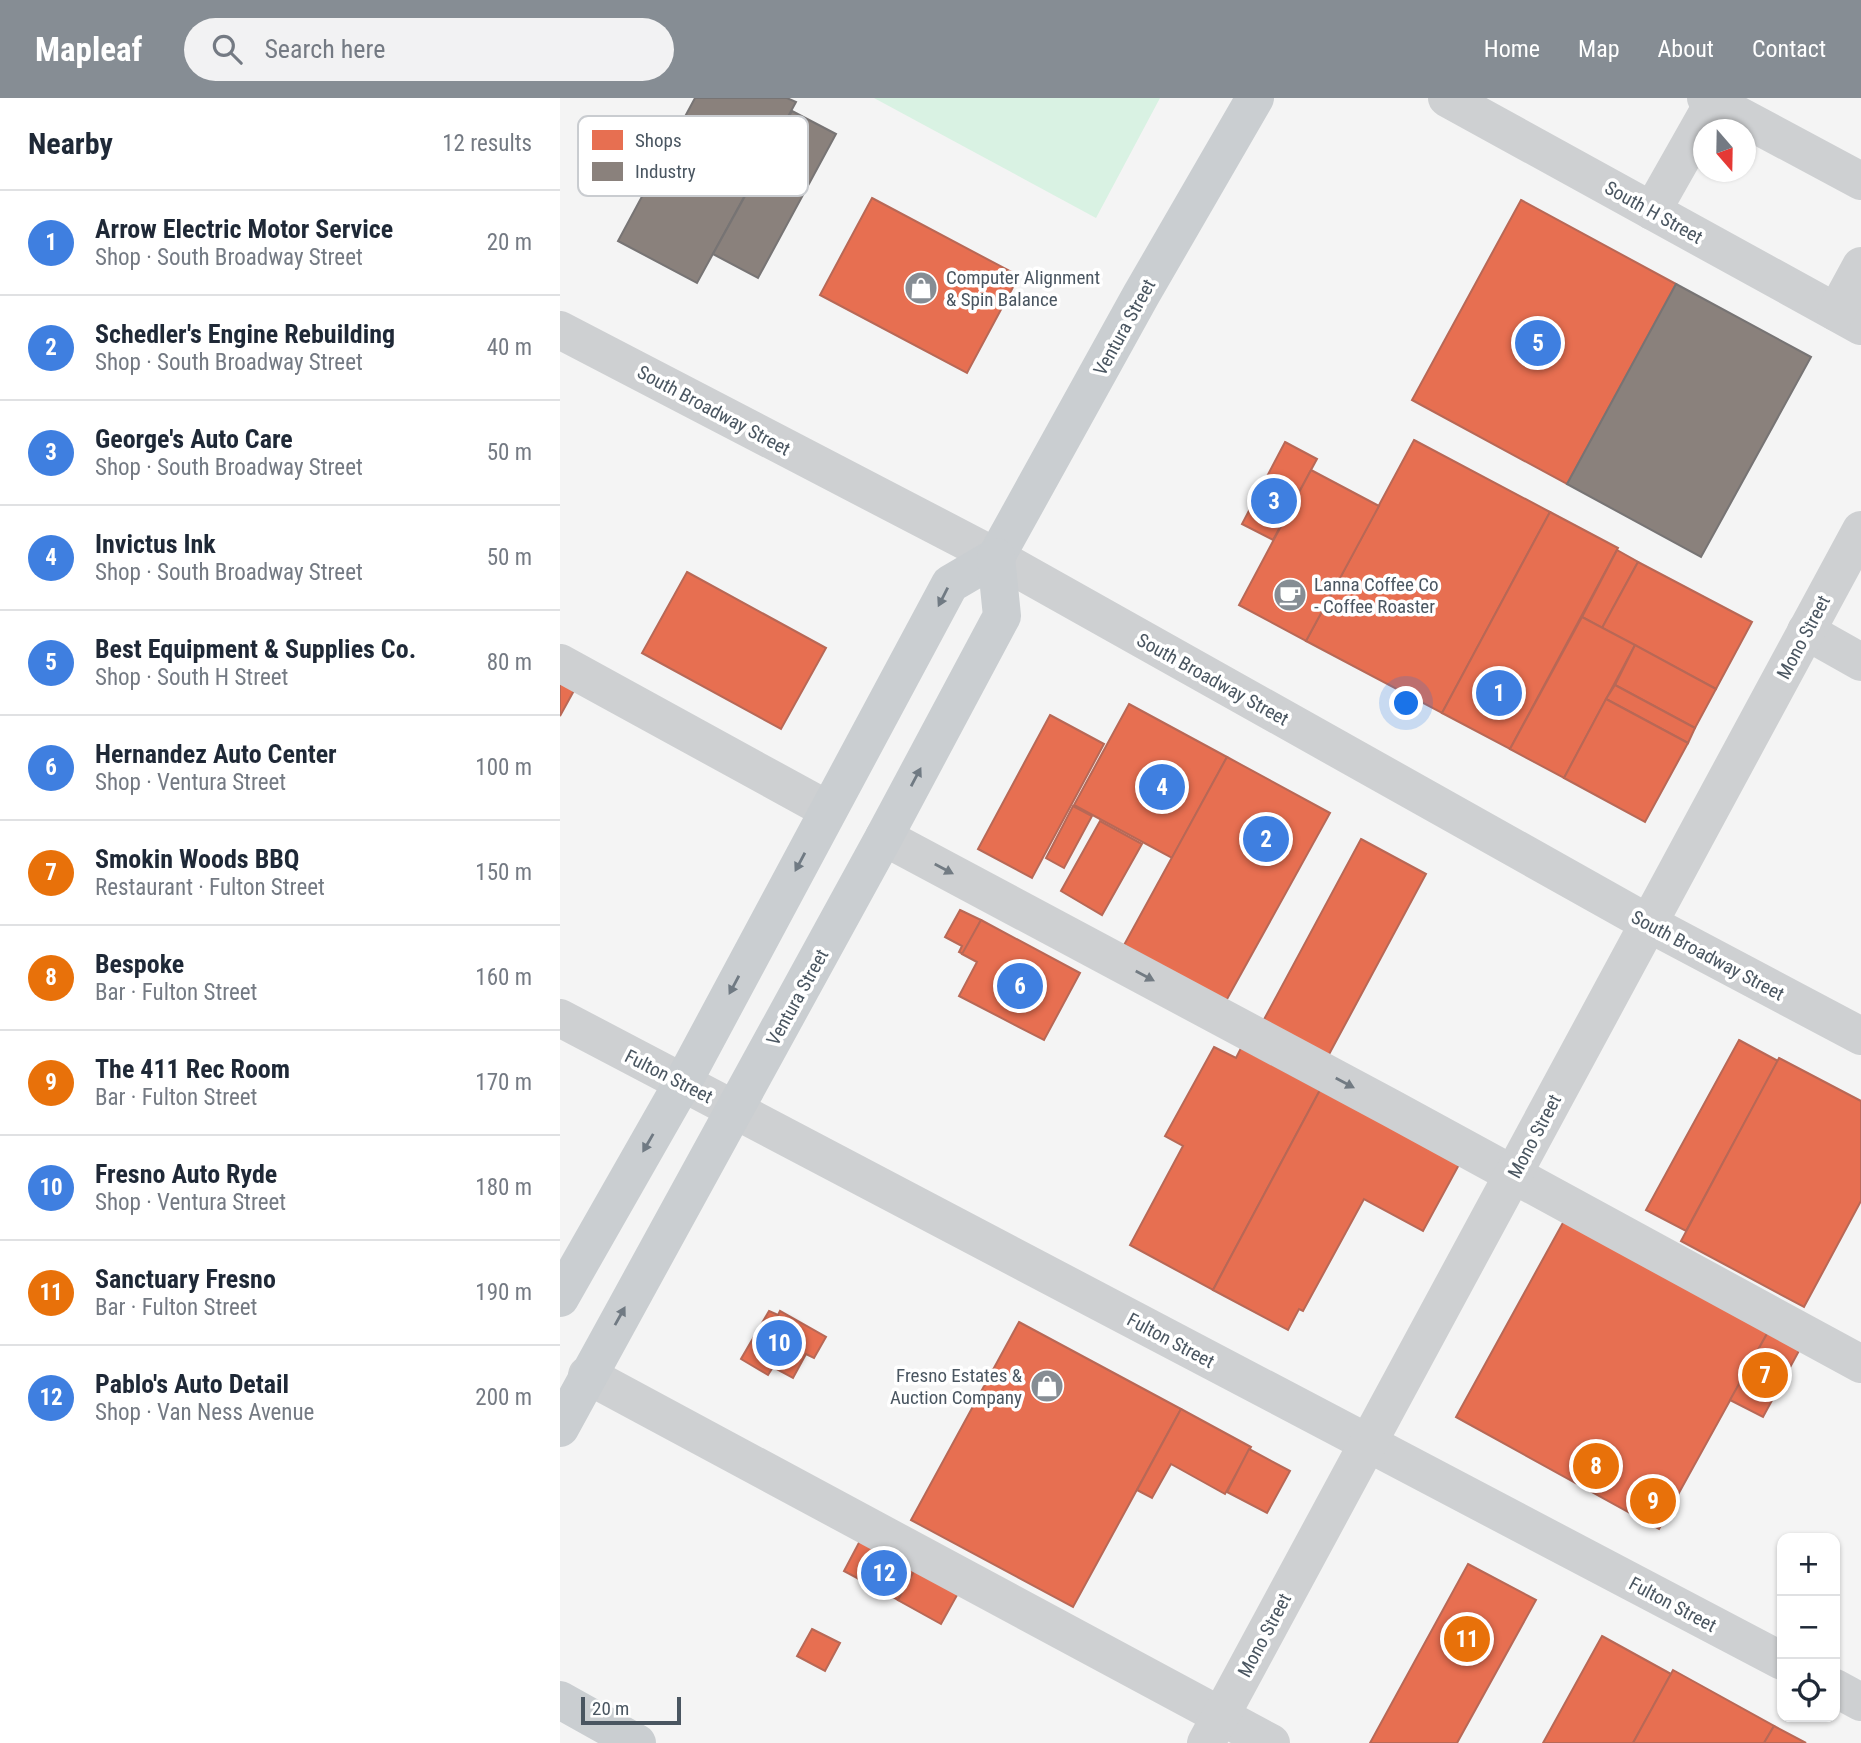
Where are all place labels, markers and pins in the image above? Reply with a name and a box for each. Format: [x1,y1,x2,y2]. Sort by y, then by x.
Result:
place label: Computer Alignment & Spin Balance [946,266,1100,311]
shop icon: Computer Alignment & Spin Balance [902,269,940,307]
pin: 5 [1515,317,1561,369]
pin: 3 [1251,475,1297,527]
place label: Lanna Coffee Co - Coffee Roaster [1314,573,1439,618]
cafe icon: Lanna Coffee Co - Coffee Roaster [1271,576,1309,614]
pin: 1 [1476,667,1522,719]
pin: 4 [1139,761,1185,813]
pin: 2 [1243,813,1289,865]
pin: 6 [997,960,1043,1012]
pin: 10 [756,1317,802,1369]
pin: 7 [1742,1349,1788,1401]
place label: Fresno Estates & Auction Company [890,1364,1023,1409]
shop icon: Fresno Estates & Auction Company [1028,1367,1066,1405]
pin: 8 [1573,1440,1619,1492]
pin: 9 [1630,1475,1676,1527]
pin: 12 [861,1547,907,1599]
pin: 11 [1444,1613,1490,1665]

